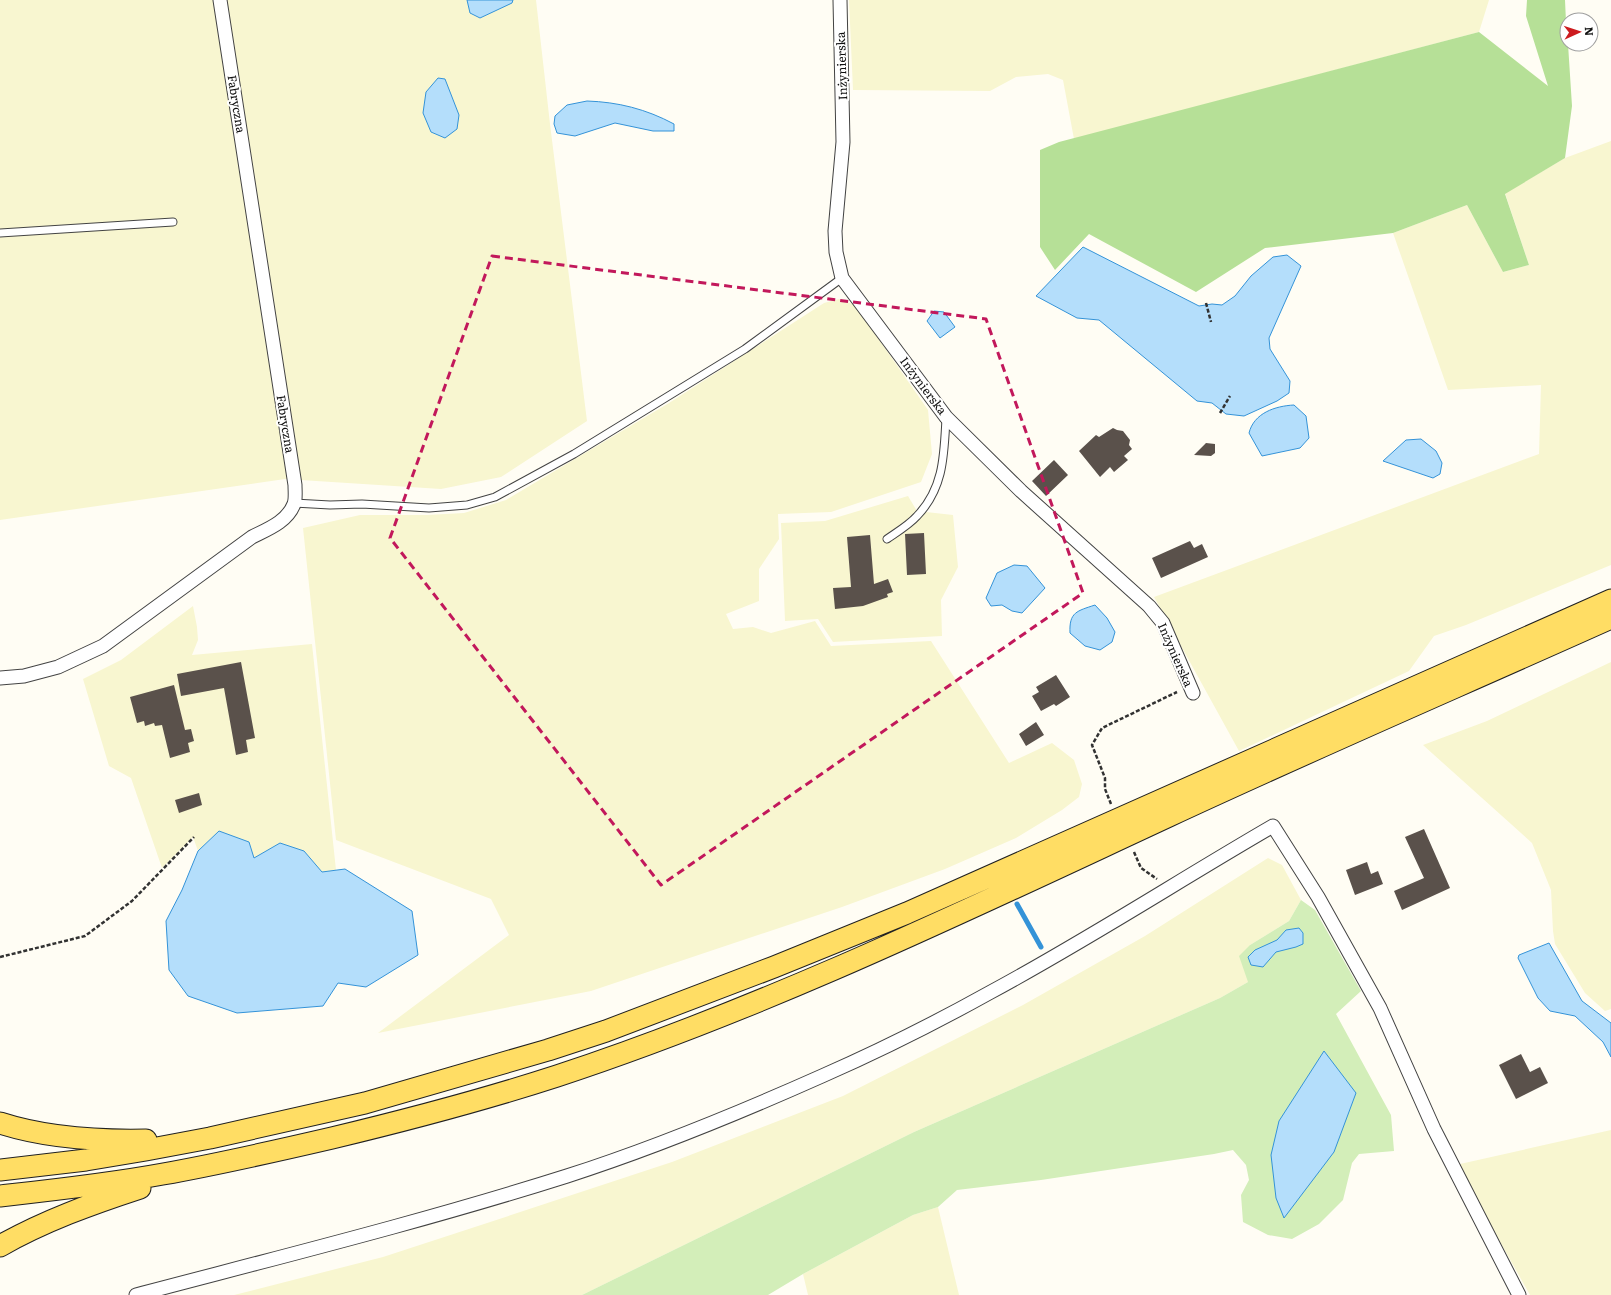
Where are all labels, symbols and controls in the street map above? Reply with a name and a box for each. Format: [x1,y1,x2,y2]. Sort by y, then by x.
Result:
north arrow [1559,12,1599,52]
text: N [1582,26,1598,36]
street label: Inżynierska [831,31,851,101]
street label: Fabryczna [224,73,251,135]
street label: Inżynierska [896,353,952,419]
street label: Fabryczna [273,393,300,455]
street label: Inżynierska [1154,620,1198,690]

